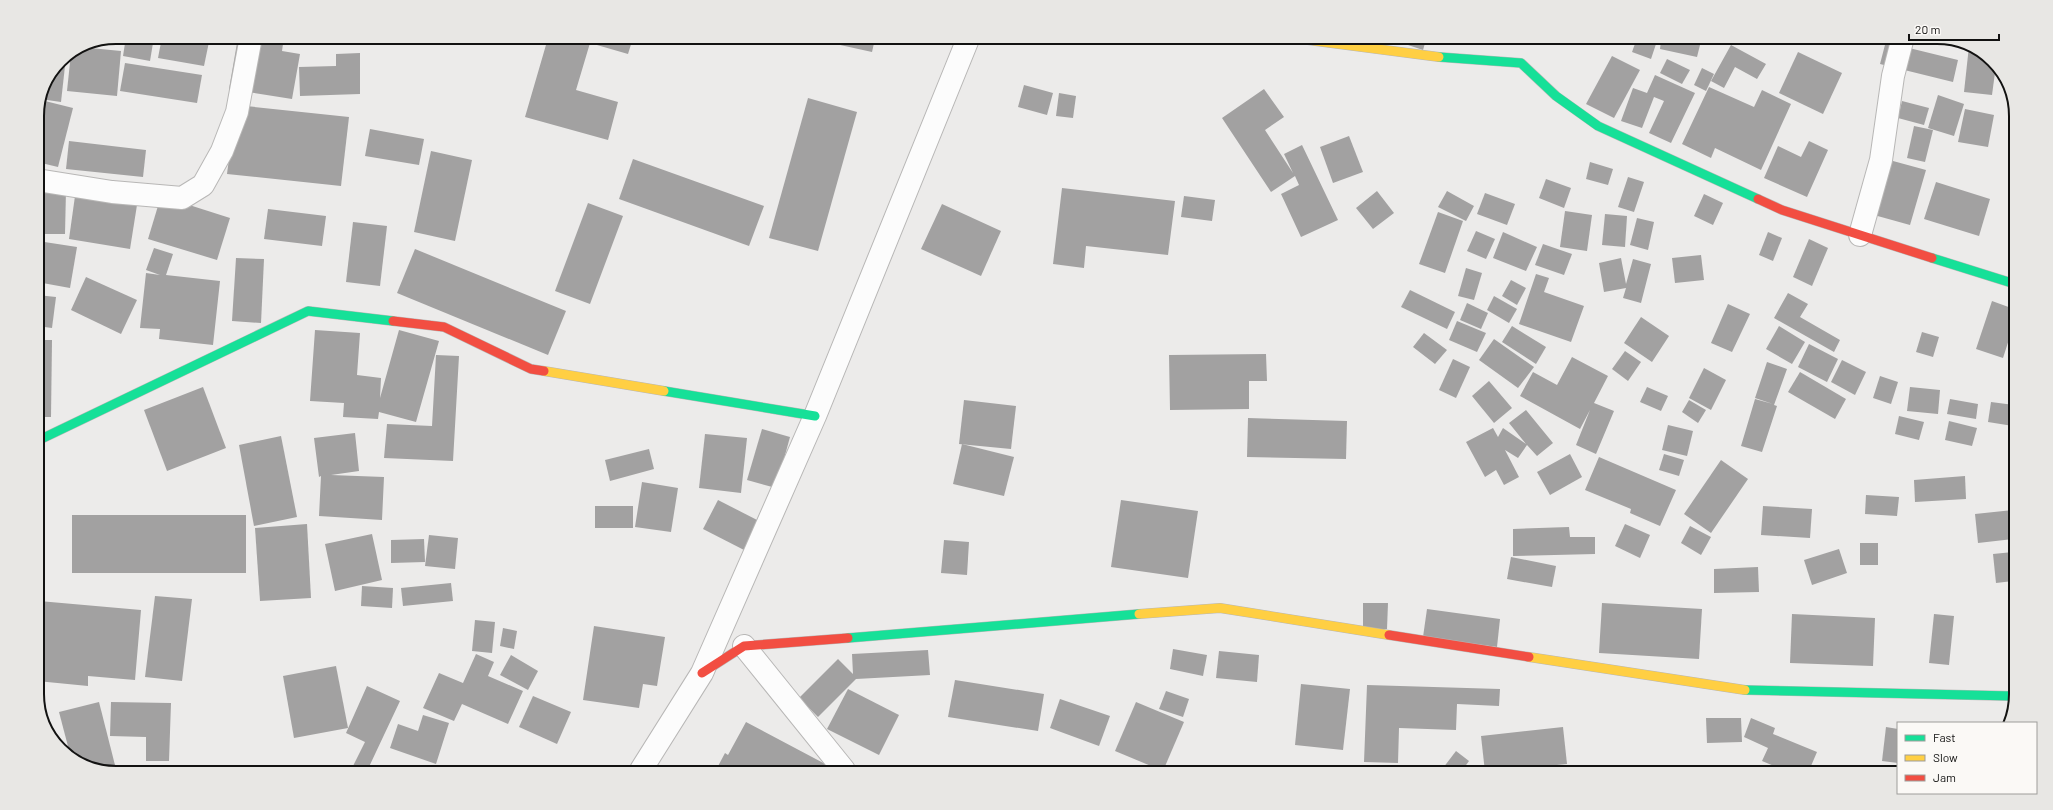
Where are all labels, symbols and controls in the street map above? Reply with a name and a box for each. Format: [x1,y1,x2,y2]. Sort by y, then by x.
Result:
scale bar [1909,16,1999,42]
text: 20 m [1915,22,1941,36]
legend [1897,722,2037,794]
text: Fast [1933,730,1956,744]
text: Slow [1933,750,1958,764]
text: Jam [1933,770,1956,784]

